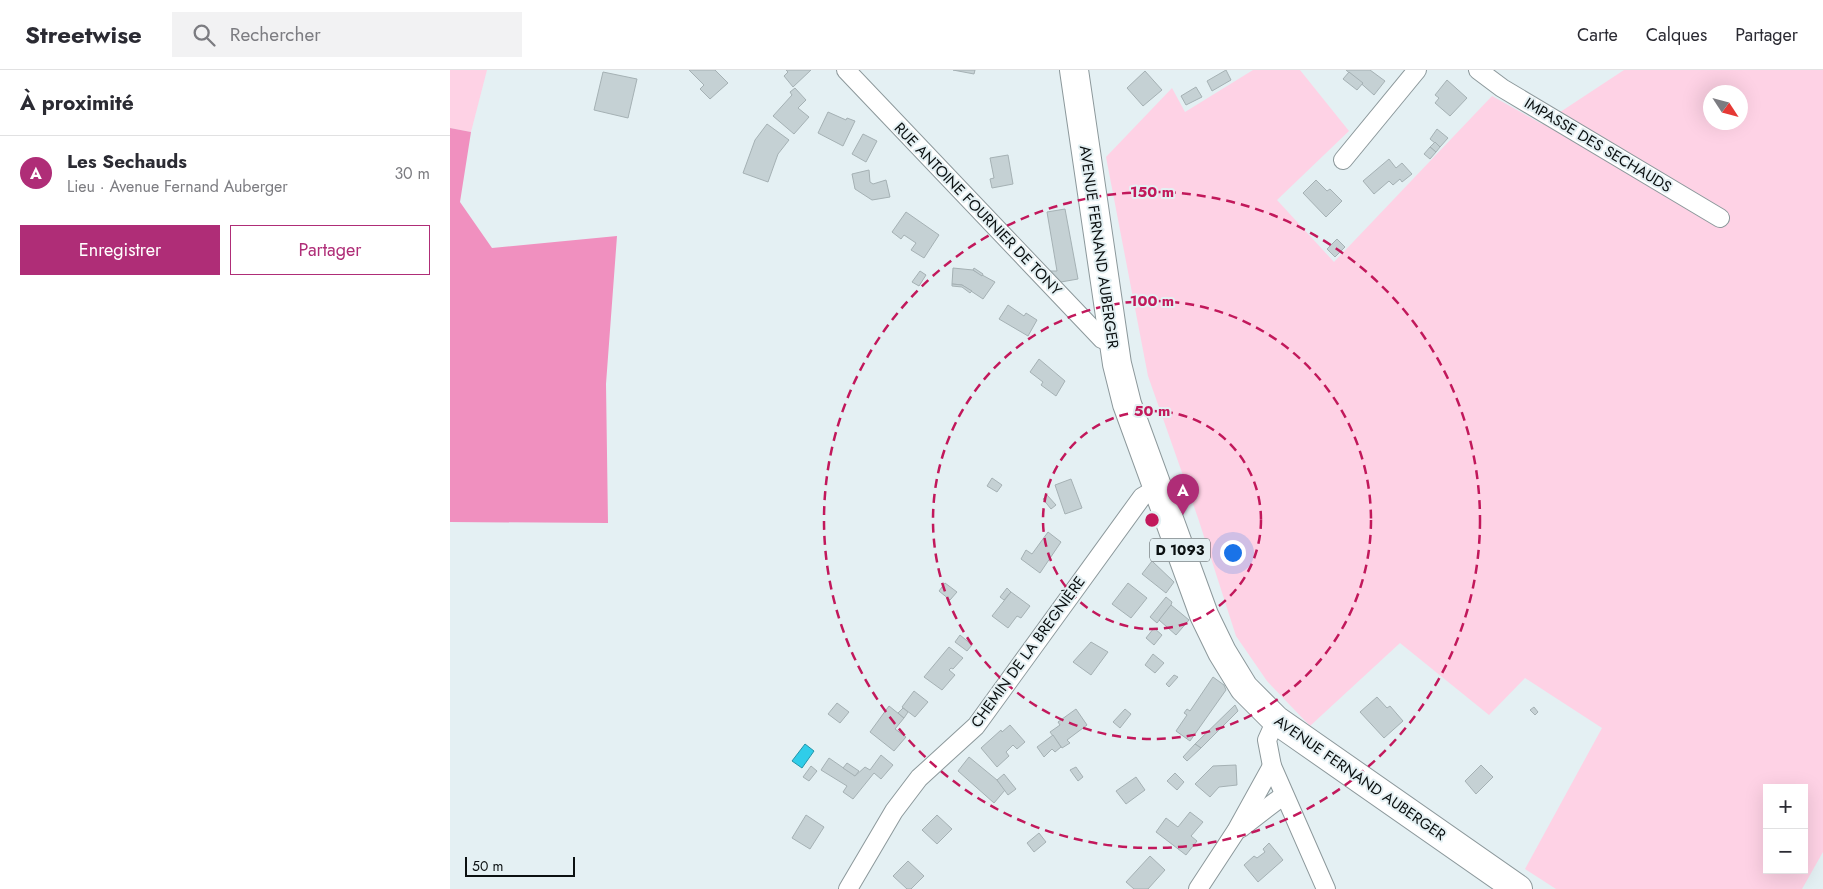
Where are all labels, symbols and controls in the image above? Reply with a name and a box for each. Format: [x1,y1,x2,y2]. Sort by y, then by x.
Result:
search box [172,12,522,57]
text: Streetwise [25,17,142,52]
icon: search [190,21,218,49]
text: Rechercher [230,21,321,48]
text: Carte [1577,22,1618,48]
text: Calques [1646,22,1707,48]
text: Partager [1735,22,1798,48]
north arrow [1703,85,1748,130]
text: À proximité [20,88,134,118]
street label: IMPASSE DES SECHAUDS [1520,92,1676,198]
street label: RUE ANTOINE FOURNIER DE TONY [889,118,1067,301]
street label: AVENUE FERNAND AUBERGER [1074,144,1124,351]
text: Les Sechauds [67,148,187,175]
text: A [30,162,42,185]
text: 30 m [394,162,430,185]
text: Lieu · Avenue Fernand Auberger [67,175,288,198]
text: 150 m [1130,181,1174,203]
button: Enregistrer [20,225,220,275]
button: Partager [230,225,430,275]
text: 100 m [1130,290,1174,312]
text: 50 m [1134,400,1170,422]
pin: A [1167,474,1199,515]
centre of rings [1143,511,1161,529]
road number: D 1093 [1150,538,1210,562]
your location [1220,540,1246,566]
street label: CHEMIN DE LA BREGNIÈRE [965,572,1091,732]
street label: AVENUE FERNAND AUBERGER [1270,710,1451,846]
map controls [1763,784,1808,874]
button: + [1763,784,1808,829]
button: − [1763,829,1808,874]
scale bar [465,854,575,877]
text: 50 m [472,856,503,876]

